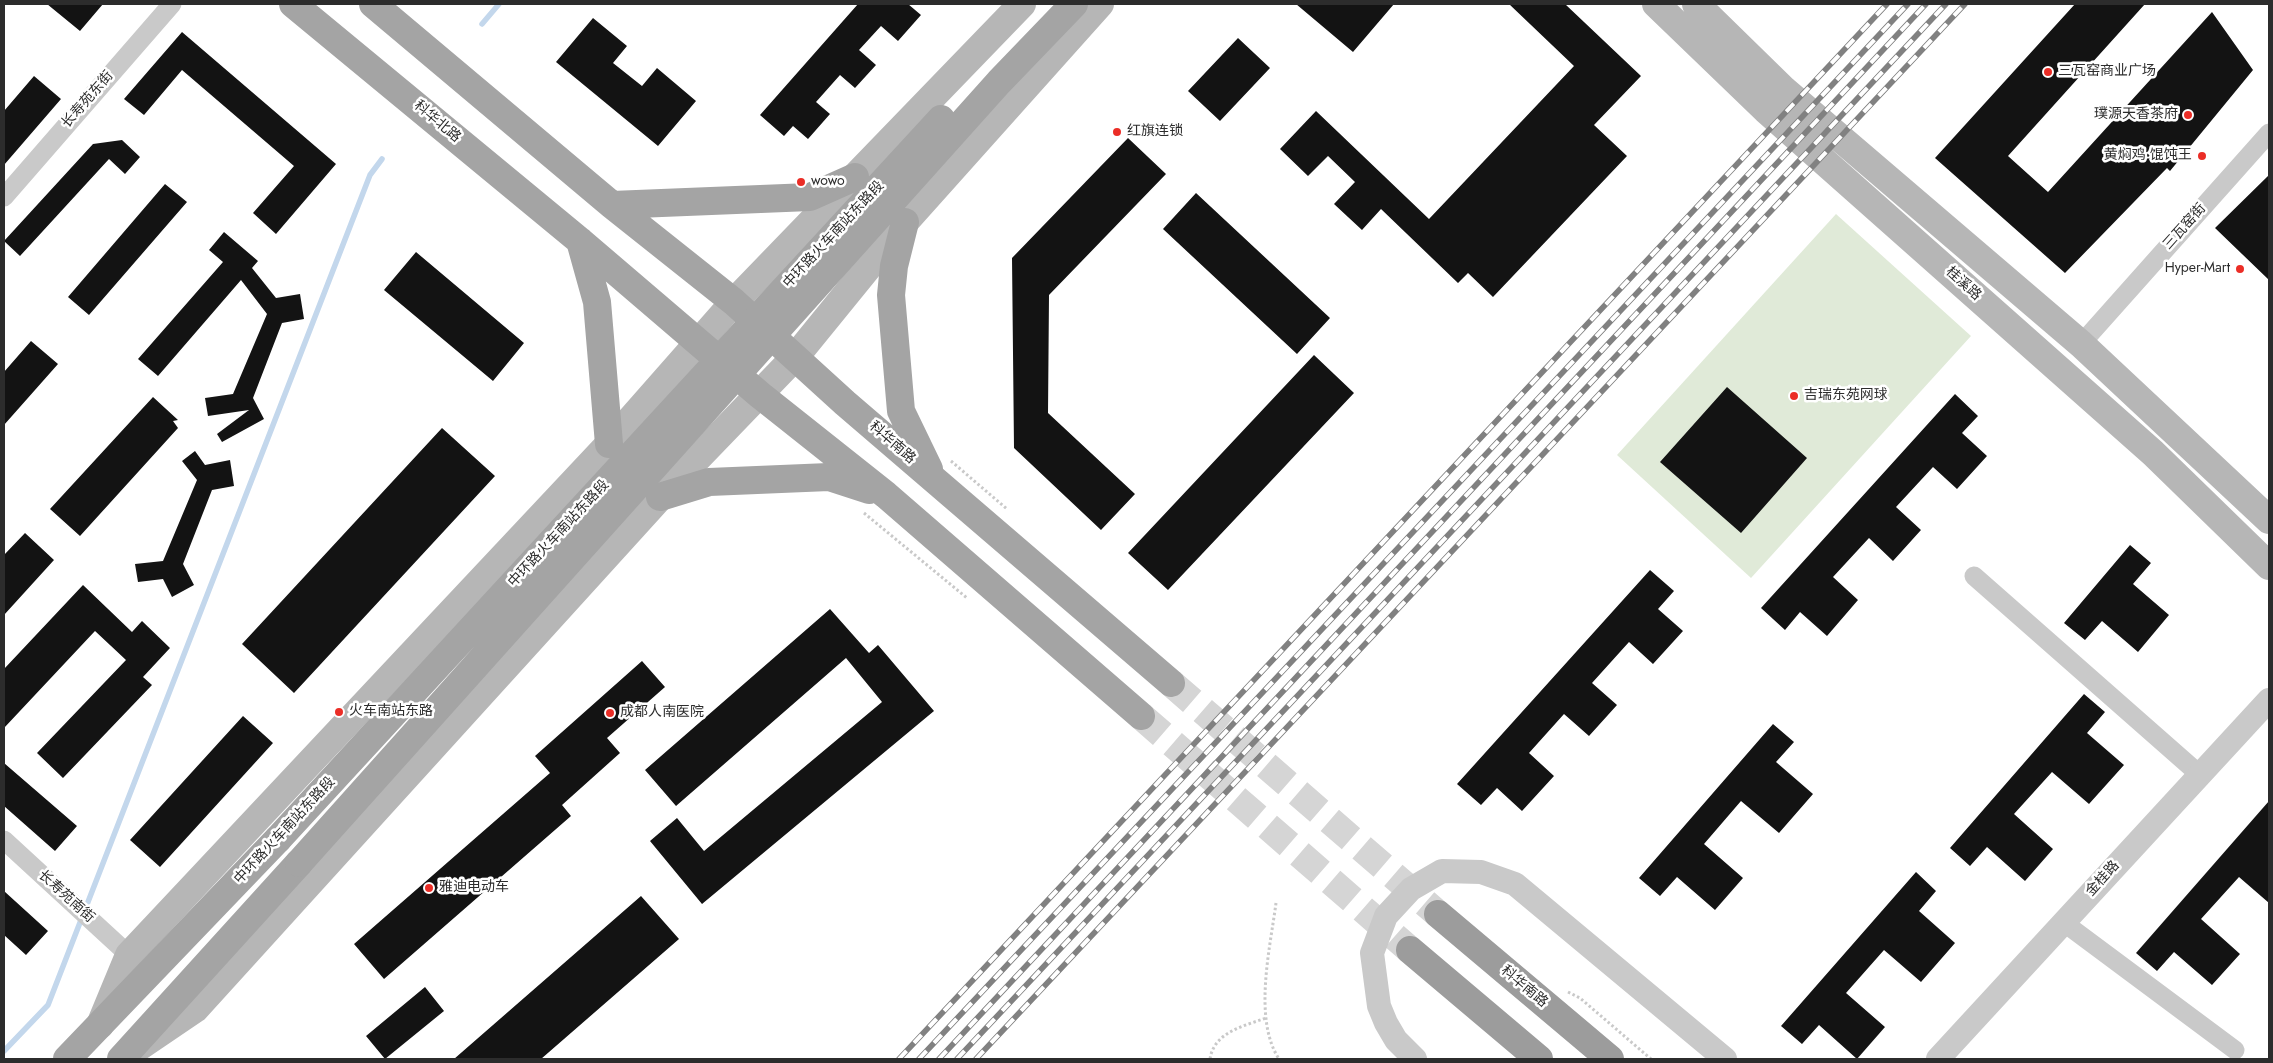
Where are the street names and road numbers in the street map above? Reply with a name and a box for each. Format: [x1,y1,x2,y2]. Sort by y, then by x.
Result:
street label: 长寿苑东街 [59,68,117,132]
street label: 科华北路 [410,98,464,146]
street label: 中环路火车南站东路段 [780,178,888,292]
street label: 三瓦窑街 [2160,201,2210,253]
street label: 桂溪路 [1942,264,1984,304]
street label: 科华南路 [865,418,919,468]
street label: 中环路火车南站东路段 [505,477,613,591]
street label: 中环路火车南站东路段 [231,774,339,888]
street label: 金桂路 [2083,858,2123,900]
street label: 长寿苑南街 [34,867,98,927]
street label: 科华南路 [1497,963,1551,1011]

